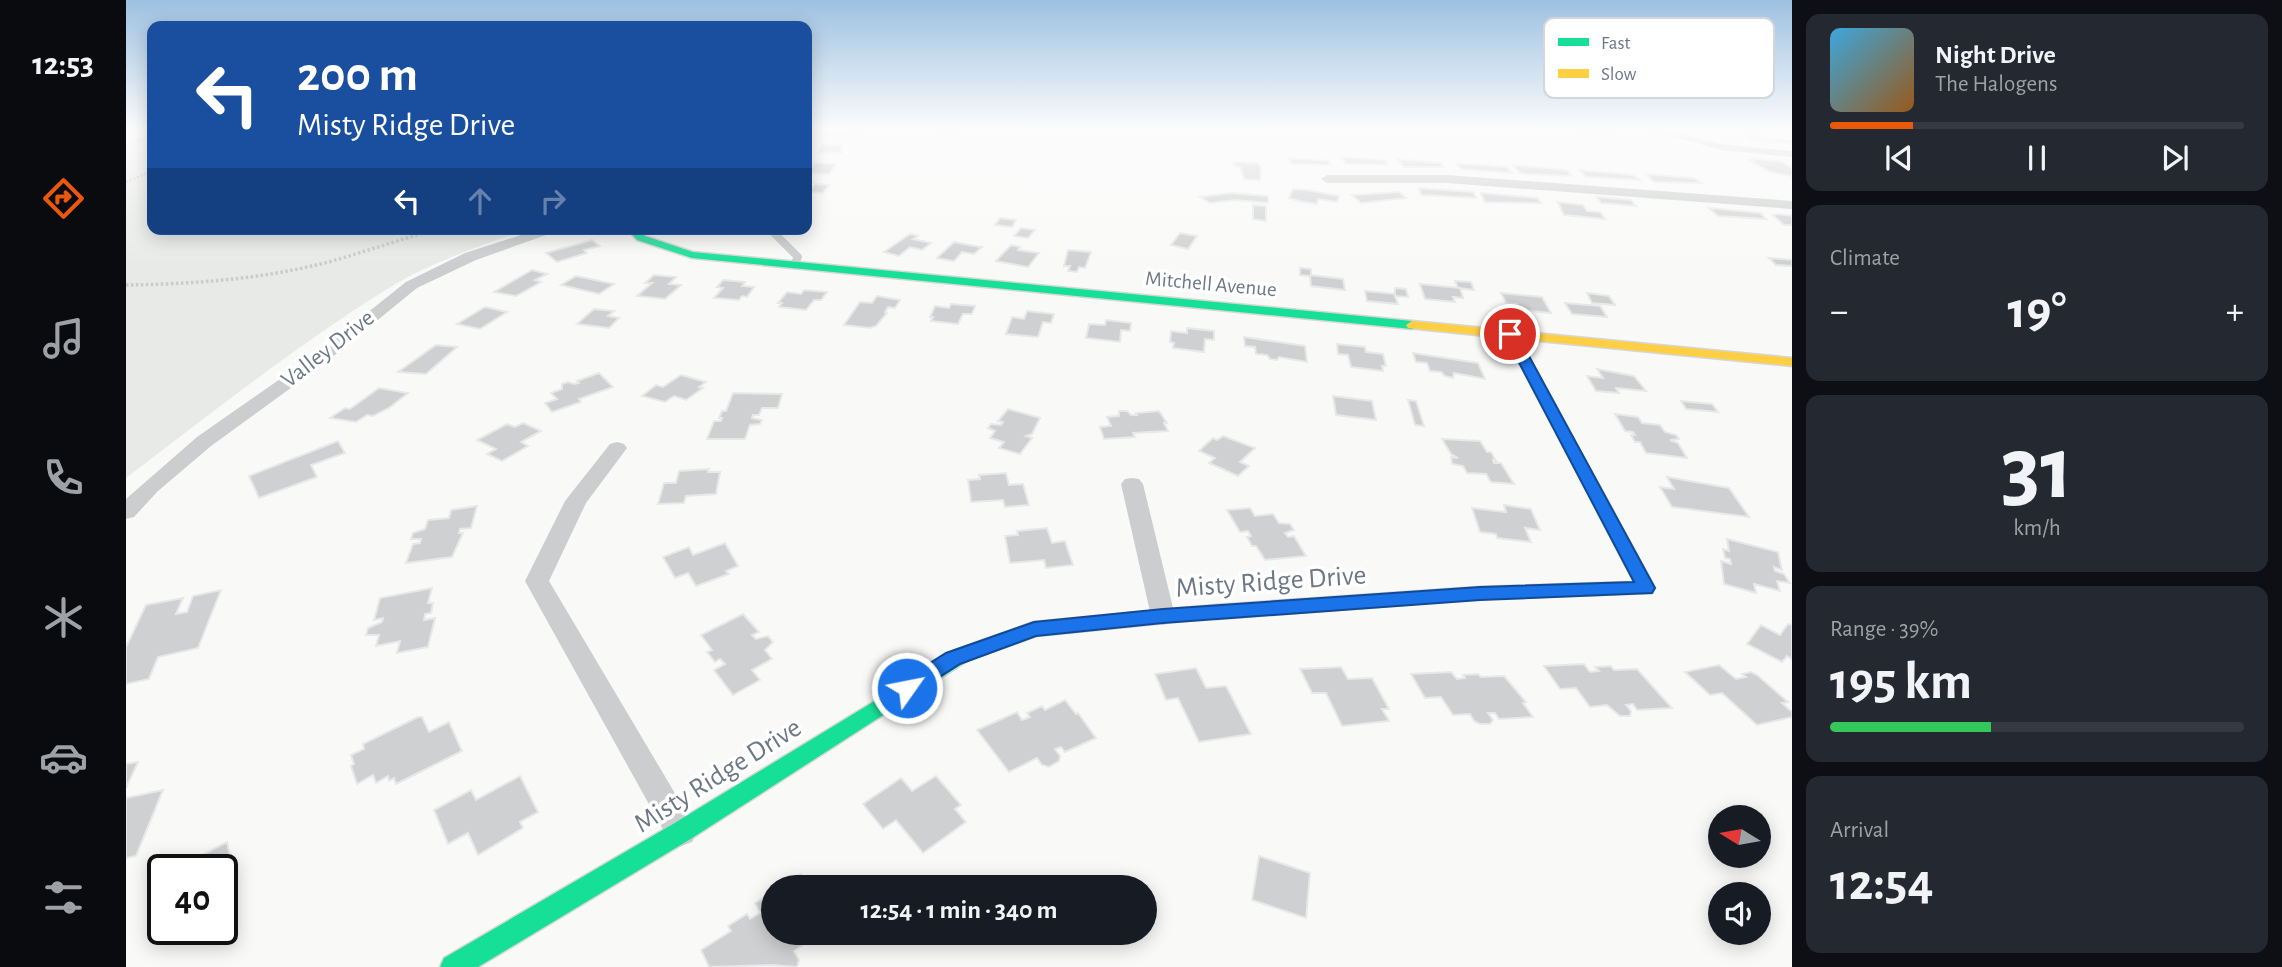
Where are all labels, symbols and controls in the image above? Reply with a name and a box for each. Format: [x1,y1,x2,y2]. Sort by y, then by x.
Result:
legend [1544,18,1774,98]
text: Fast [1601,34,1631,53]
text: Night Drive [1935,42,2056,68]
text: 12:53 [32,48,94,80]
icon: left [182,49,273,140]
text: 200 m [297,51,418,100]
text: Slow [1601,65,1637,84]
text: The Halogens [1935,73,2057,96]
text: Misty Ridge Drive [297,109,515,141]
icon: previous [1880,139,1918,177]
icon: pause [2018,139,2056,177]
icon: next [2156,139,2194,177]
icon: directions [39,174,88,223]
icon: left [388,182,426,220]
icon: ahead [461,182,499,220]
icon: right [534,182,572,220]
text: Climate [1830,247,1900,270]
street label: Mitchell Avenue [1144,268,1278,300]
text: 19° [2007,285,2067,337]
text: − [1830,293,1848,331]
text: + [2226,293,2244,331]
pin [1480,304,1540,364]
street label: Valley Drive [277,306,379,392]
icon: music [39,314,88,363]
icon: arrive [1491,315,1529,353]
text: 31 [2001,424,2073,515]
icon: phone [39,453,88,502]
text: km/h [2013,517,2061,540]
street label: Misty Ridge Drive [1175,561,1367,603]
icon: climate [39,593,88,642]
text: Range · 39% [1830,618,1938,641]
position arrow [870,651,944,725]
text: 195 km [1830,656,1972,708]
street label: Misty Ridge Drive [630,714,806,838]
icon: car [39,733,88,782]
north arrow [1708,805,1771,868]
map controls [1708,805,1771,945]
text: Arrival [1830,819,1889,842]
speed limit sign: 40 [147,854,238,945]
text: 12:54 [1830,857,1934,909]
icon: filters [39,873,88,922]
button: sound [1708,882,1771,945]
text: 12:54 · 1 min · 340 m [860,897,1058,923]

